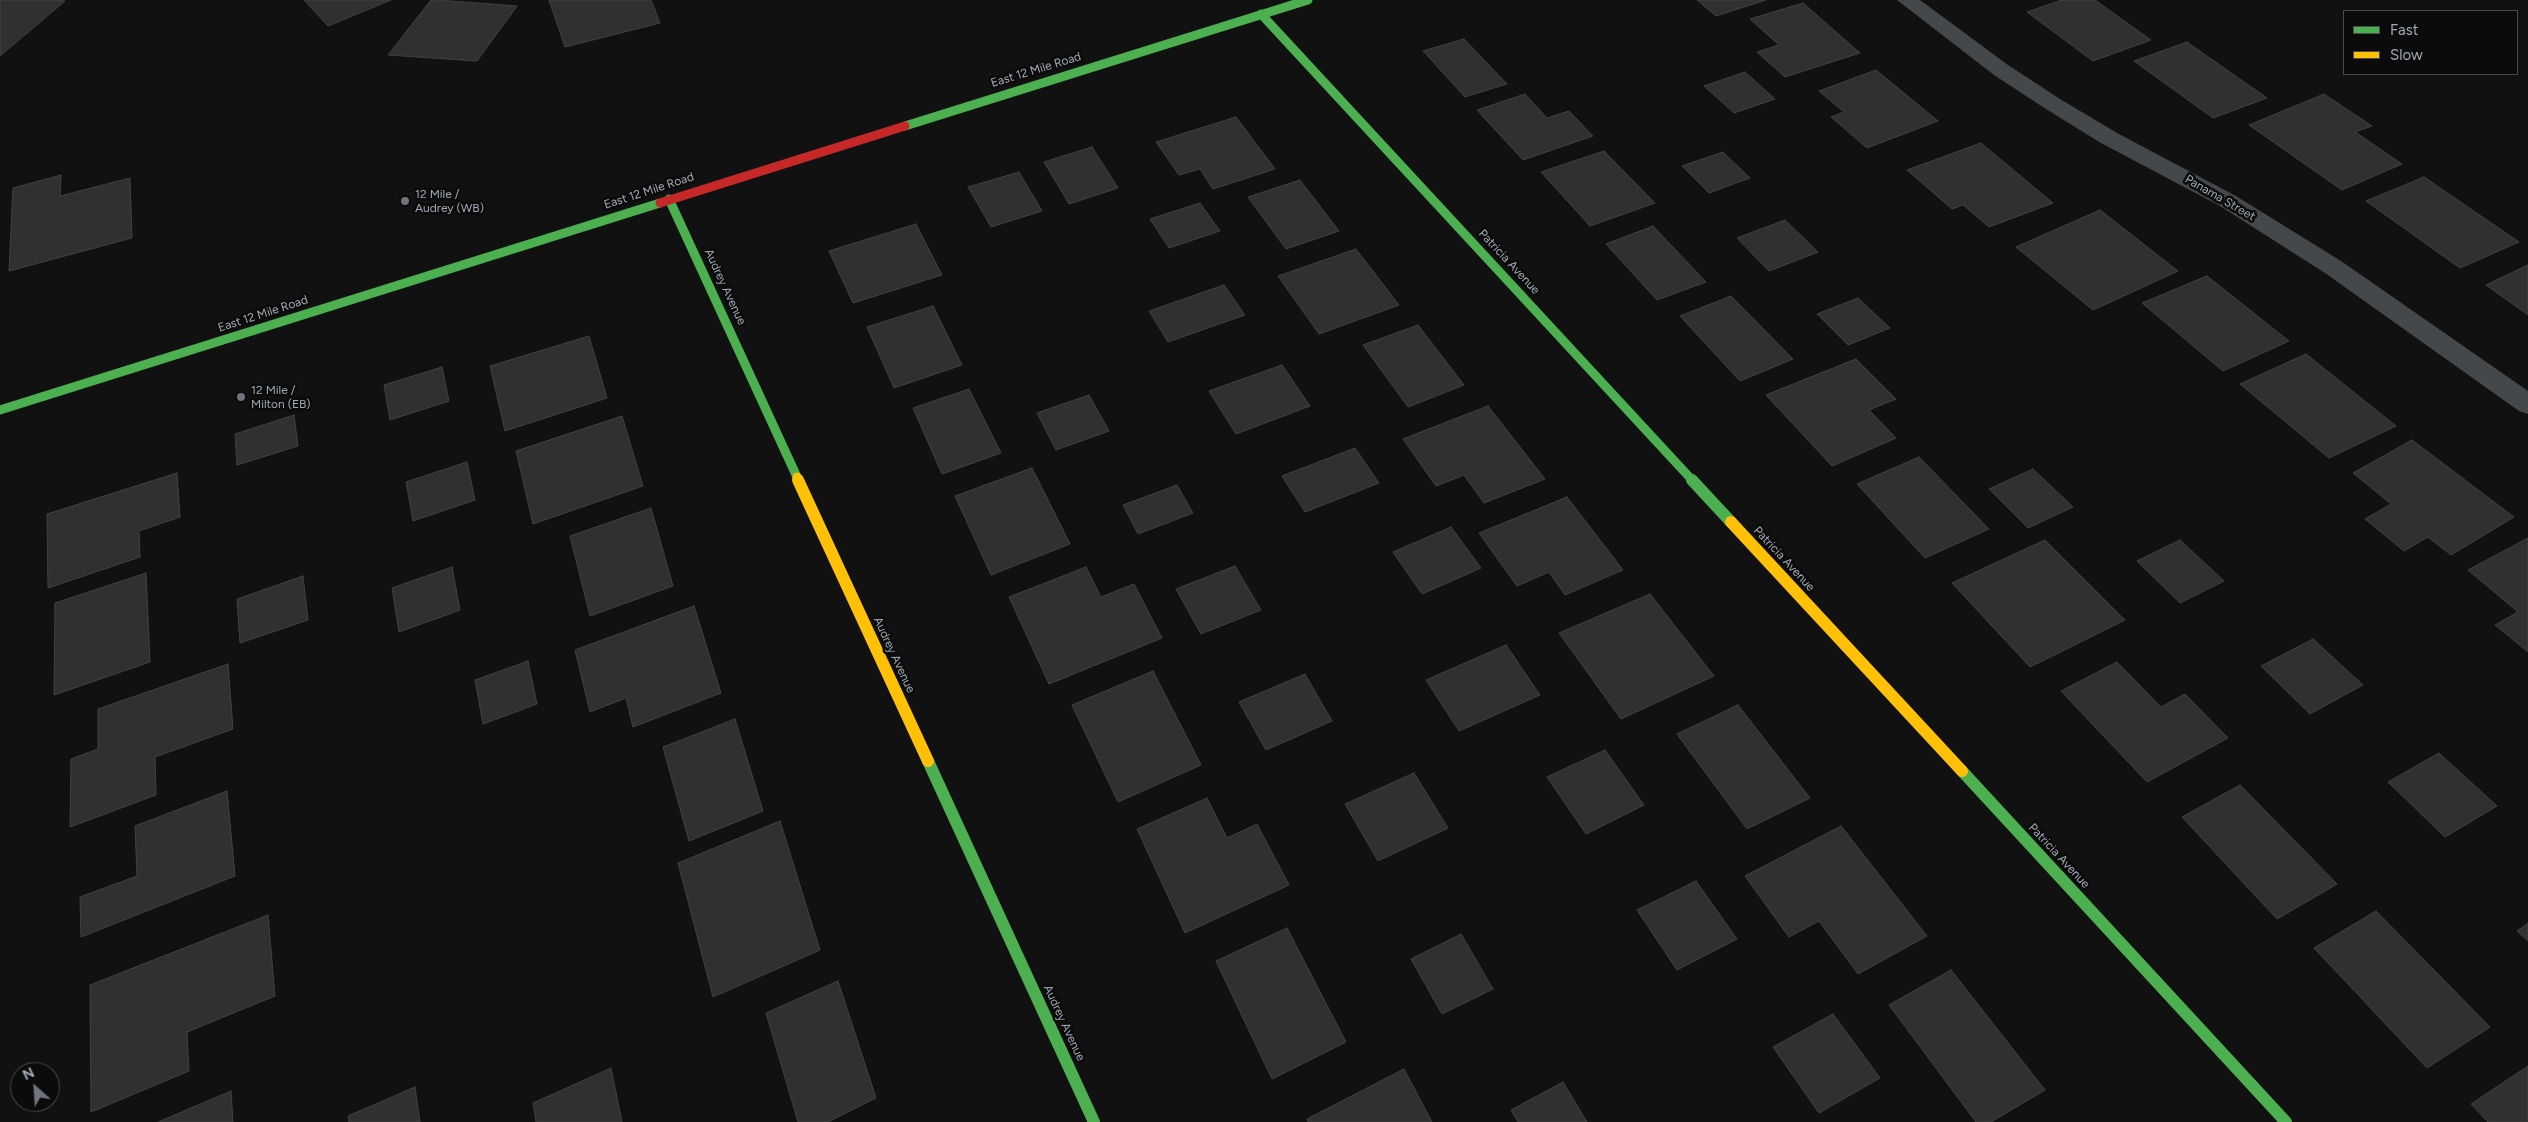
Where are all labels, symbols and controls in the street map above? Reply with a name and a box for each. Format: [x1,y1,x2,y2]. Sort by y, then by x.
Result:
legend [2343,10,2518,75]
text: Fast [2390,21,2418,39]
text: Slow [2390,46,2423,64]
street label: East 12 Mile Road [989,49,1083,91]
street label: East 12 Mile Road [602,170,696,212]
street label: Panama Street [2182,172,2258,224]
place label: 12 Mile / Audrey (WB) [415,187,484,215]
marker: 12 Mile / Audrey (WB) [399,195,411,207]
street label: Patricia Avenue [1475,227,1543,297]
street label: Audrey Avenue [701,247,749,327]
street label: East 12 Mile Road [216,293,310,335]
place label: 12 Mile / Milton (EB) [251,383,311,411]
marker: 12 Mile / Milton (EB) [235,391,247,403]
street label: Patricia Avenue [1750,524,1818,594]
street label: Audrey Avenue [870,615,918,695]
street label: Patricia Avenue [2025,821,2093,891]
street label: Audrey Avenue [1040,983,1088,1063]
north arrow [10,1062,60,1112]
text: N [20,1064,37,1084]

